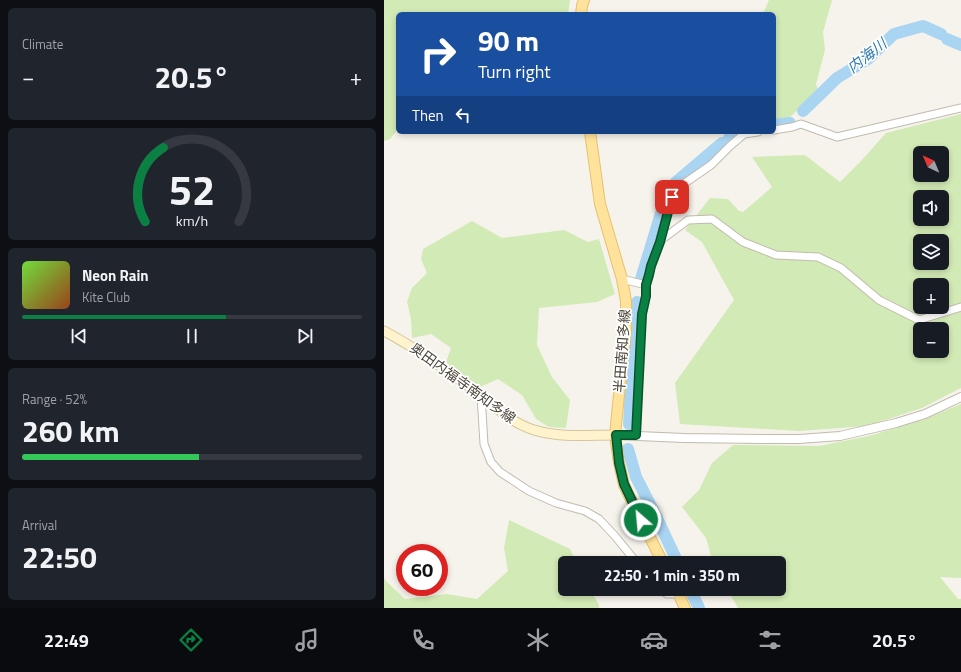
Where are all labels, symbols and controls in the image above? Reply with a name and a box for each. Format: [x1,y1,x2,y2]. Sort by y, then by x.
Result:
text: 90 m [478,19,539,62]
icon: right [412,28,464,80]
water label: 内海川 [842,31,893,79]
text: Climate [22,34,63,54]
text: 20.5° [155,54,229,100]
text: Turn right [478,58,551,85]
text: − [22,60,34,94]
text: + [350,60,362,94]
text: Then [412,104,444,127]
icon: left [452,104,474,126]
north arrow [913,146,949,182]
map controls [913,146,949,358]
text: 52 [169,158,215,221]
pin [655,180,689,214]
icon: arrive [661,186,683,208]
button: sound [913,190,949,226]
text: km/h [176,210,208,232]
button: layers [913,234,949,270]
text: Neon Rain [82,264,149,287]
button: + [913,278,949,314]
text: Kite Club [82,287,130,307]
street label: 半田南知多線 [608,308,635,394]
button: − [913,322,949,358]
icon: previous [68,325,90,347]
icon: pause [181,325,203,347]
icon: next [294,325,316,347]
street label: 奥田内福寺南知多線 [406,337,520,428]
text: Range · 52% [22,389,87,409]
text: 260 km [22,408,120,454]
position arrow [620,499,662,541]
text: Arrival [22,515,57,535]
text: 22:50 [22,534,97,580]
speed limit sign: 60 [396,544,448,596]
text: 22:50 · 1 min · 350 m [604,564,740,587]
icon: directions [177,626,205,654]
icon: music [293,626,321,654]
icon: phone [409,626,437,654]
icon: climate [524,626,552,654]
icon: car [640,626,668,654]
icon: filters [756,626,784,654]
text: 22:49 [44,627,89,654]
text: 20.5° [872,627,917,654]

